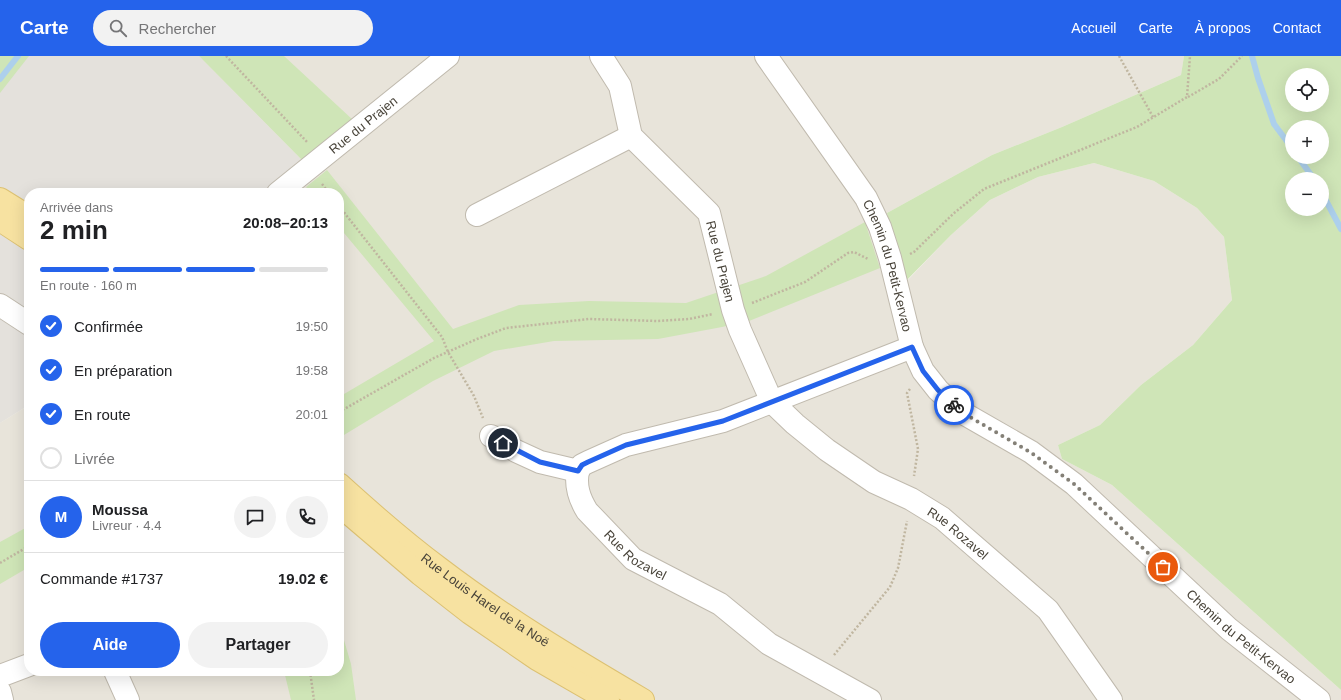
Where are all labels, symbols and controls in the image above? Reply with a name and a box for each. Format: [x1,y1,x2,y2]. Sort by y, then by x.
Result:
search box [93,10,373,46]
text: Carte [20,17,69,38]
icon: search [107,17,129,39]
text: Rechercher [139,20,216,37]
text: Accueil [1071,20,1116,36]
text: Carte [1138,20,1173,36]
text: À propos [1195,20,1251,36]
text: Contact [1273,20,1321,36]
map controls [1285,68,1329,216]
button: locate [1285,68,1329,112]
street label: Rue du Prajen [326,93,400,157]
button: + [1285,120,1329,164]
button: − [1285,172,1329,216]
street label: Chemin du Petit-Kervao [860,197,915,333]
text: Arrivée dans [40,200,113,215]
text: 20:08–20:13 [243,214,328,231]
text: 2 min [40,215,108,245]
street label: Rue du Prajen [704,219,738,303]
text: En route · 160 m [40,278,137,293]
icon: check [40,315,62,337]
text: Confirmée [74,318,143,335]
text: 19:50 [295,319,328,334]
icon: check [40,359,62,381]
text: En préparation [74,362,172,379]
text: 19:58 [295,363,328,378]
courier [934,385,974,425]
icon: bike [943,394,965,416]
icon: check [40,403,62,425]
text: En route [74,406,131,423]
text: 20:01 [295,407,328,422]
pin [486,426,520,460]
icon: home [492,432,514,454]
text: Livrée [74,450,115,467]
button: chat [234,496,276,538]
button: phone [286,496,328,538]
text: Moussa [92,501,148,518]
street label: Rue Rozavel [925,504,992,562]
text: M [55,508,67,525]
text: Livreur · 4.4 [92,518,161,533]
street label: Rue Rozavel [601,527,669,583]
street label: Rue Louis Harel de la Noë [419,550,552,649]
pin [1146,550,1180,584]
icon: bag [1152,556,1174,578]
text: Commande #1737 [40,570,163,587]
text: 19.02 € [278,570,328,587]
street label: Chemin du Petit-Kervao [1184,586,1299,686]
button: Aide [40,622,180,668]
button: Partager [188,622,328,668]

